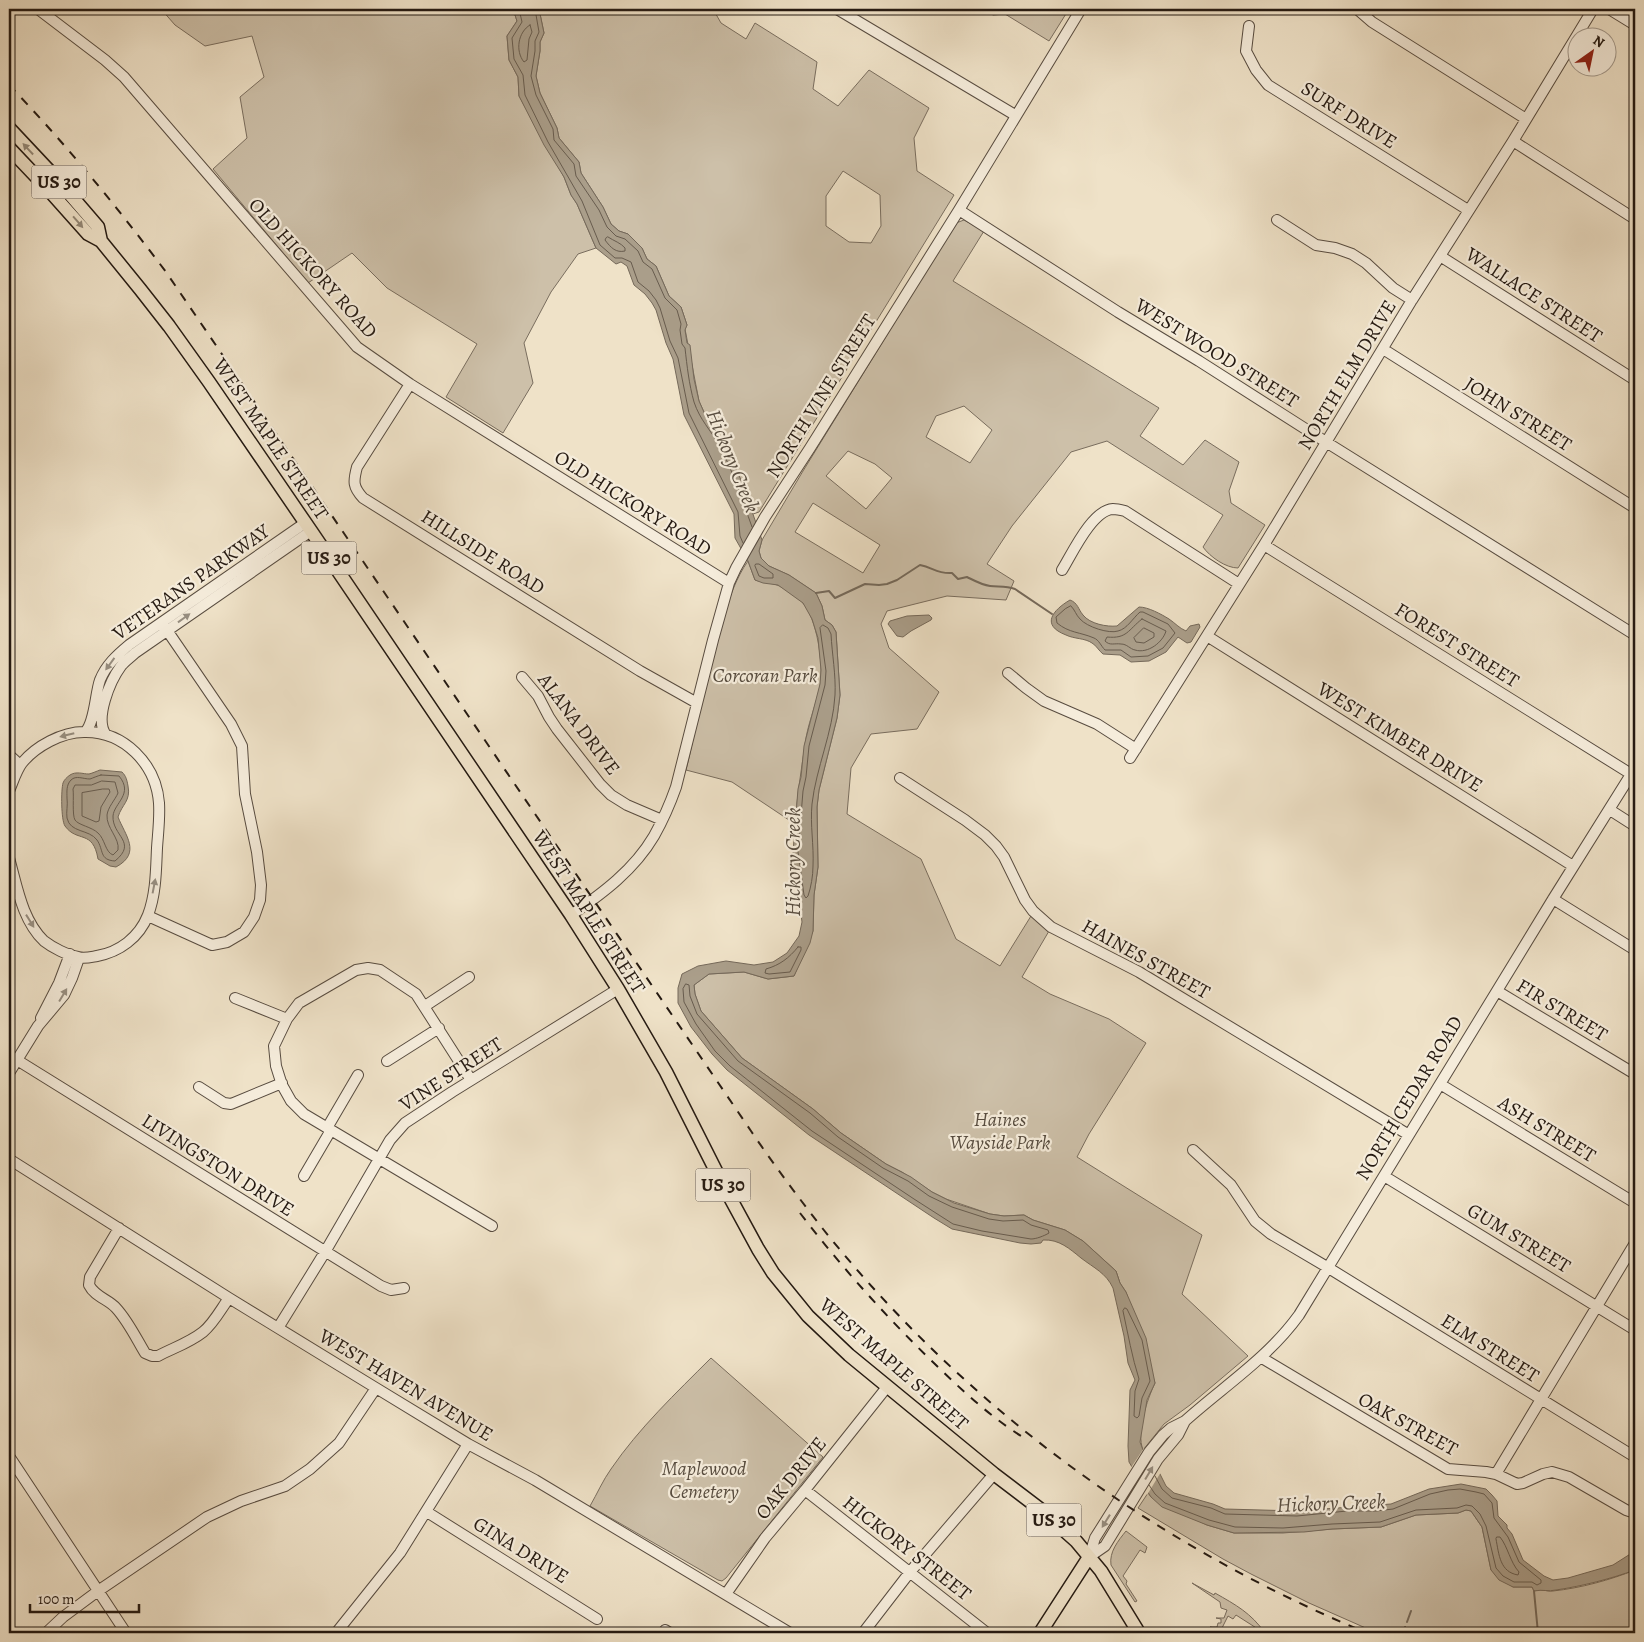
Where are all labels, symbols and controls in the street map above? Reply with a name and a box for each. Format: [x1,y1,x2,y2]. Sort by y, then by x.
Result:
north arrow [1566,28,1616,78]
text: N [1589,31,1608,52]
street label: SURF DRIVE [1296,75,1402,155]
one-way arrow [22,144,34,156]
road number: US 30 [32,166,86,198]
street label: OLD HICKORY ROAD [242,192,384,344]
one-way arrow [72,216,84,228]
street label: WALLACE STREET [1460,240,1608,349]
street label: WEST WOOD STREET [1129,291,1304,414]
street label: NORTH ELM DRIVE [1291,295,1403,455]
street label: NORTH VINE STREET [760,309,882,483]
street label: WEST MAPLE STREET [206,352,335,525]
street label: JOHN STREET [1459,370,1577,458]
water label: Hickory Creek [700,405,766,517]
street label: OLD HICKORY ROAD [549,444,717,562]
street label: HILLSIDE ROAD [416,503,550,601]
street label: VETERANS PARKWAY [106,517,276,647]
road number: US 30 [302,542,356,574]
street label: FOREST STREET [1390,596,1524,694]
one-way arrow [177,613,191,623]
one-way arrow [105,657,115,671]
park label: Corcoran Park [712,662,818,689]
street label: ALANA DRIVE [531,667,626,781]
street label: WEST KIMBER DRIVE [1311,675,1488,799]
one-way arrow [59,732,74,740]
water label: Hickory Creek [779,807,807,917]
street label: WEST MAPLE STREET [526,824,652,999]
one-way arrow [150,878,158,893]
street label: HAINES STREET [1077,913,1215,1005]
one-way arrow [25,914,35,927]
street label: FIR STREET [1511,972,1613,1048]
one-way arrow [59,988,68,1001]
street label: NORTH CEDAR ROAD [1349,1011,1469,1185]
street label: VINE STREET [393,1031,508,1118]
street label: ASH STREET [1492,1089,1601,1169]
park label: Haines Wayside Park [950,1106,1051,1156]
street label: LIVINGSTON DRIVE [137,1107,299,1223]
road number: US 30 [696,1168,750,1202]
street label: GUM STREET [1462,1197,1576,1280]
street label: WEST MAPLE STREET [813,1291,974,1436]
street label: ELM STREET [1436,1307,1544,1389]
street label: WEST HAVEN AVENUE [313,1322,498,1448]
street label: OAK STREET [1353,1385,1463,1463]
street label: OAK DRIVE [749,1431,833,1525]
park label: Maplewood Cemetery [662,1455,747,1505]
one-way arrow [1144,1466,1153,1479]
water label: Hickory Creek [1276,1487,1386,1519]
street label: HICKORY STREET [837,1489,977,1607]
road number: US 30 [1026,1504,1082,1536]
street label: GINA DRIVE [468,1510,574,1590]
one-way arrow [1101,1514,1110,1528]
scale bar [30,1582,139,1614]
text: 100 m [38,1589,75,1609]

